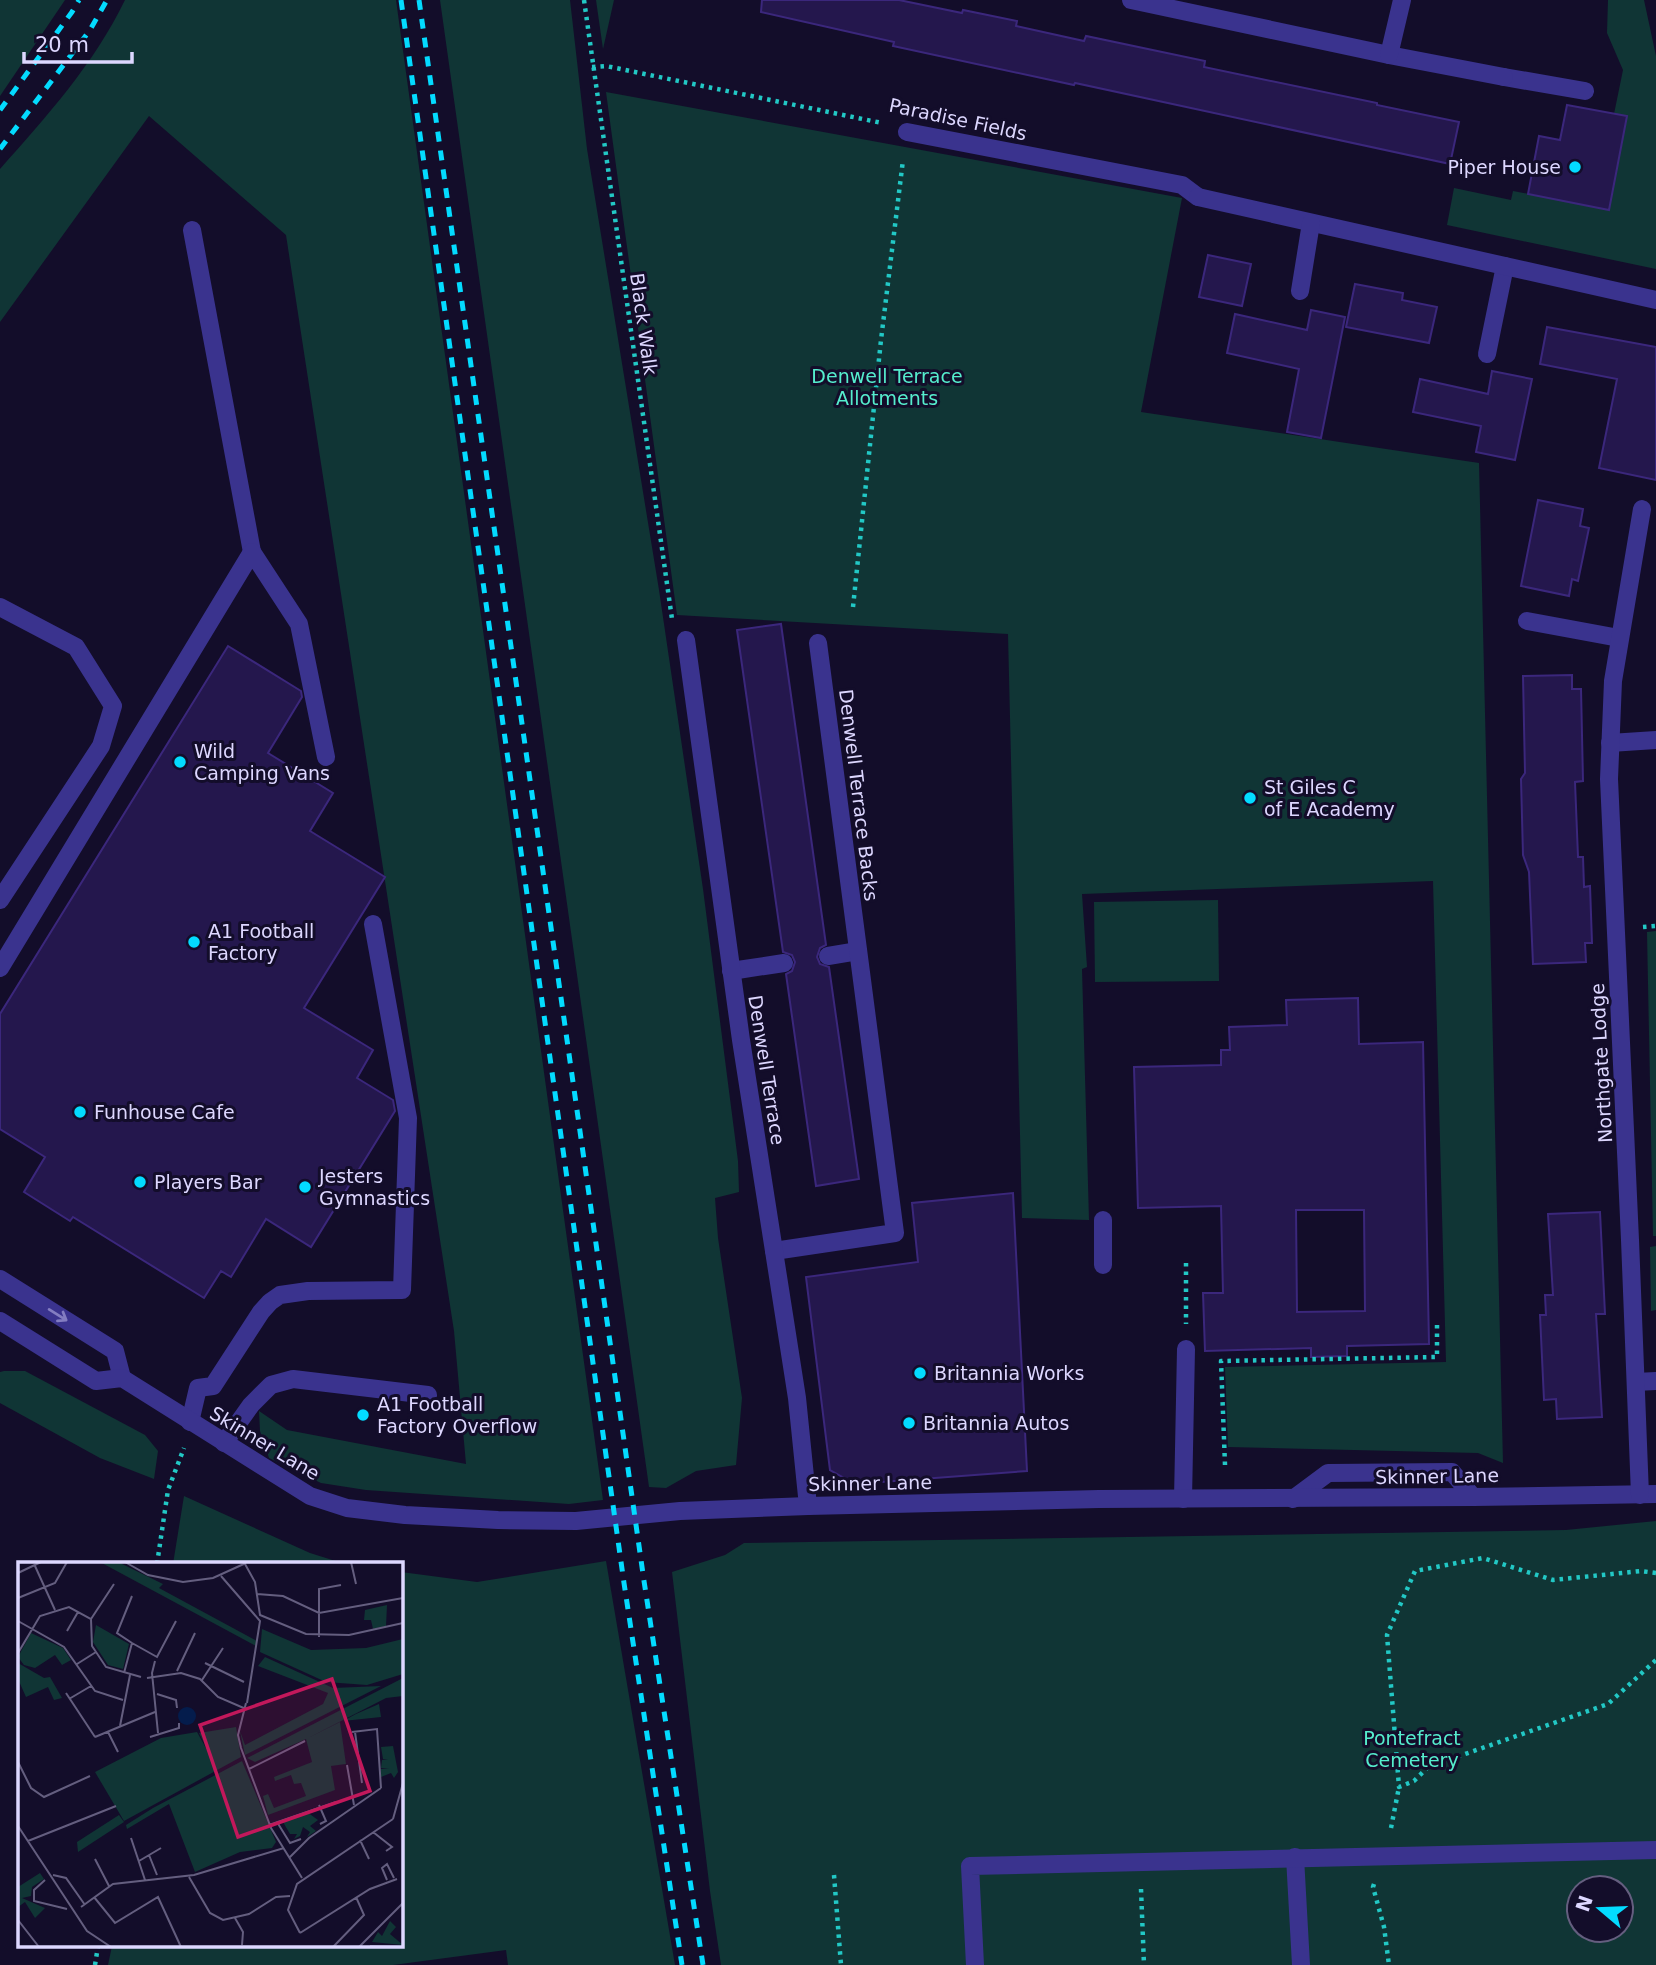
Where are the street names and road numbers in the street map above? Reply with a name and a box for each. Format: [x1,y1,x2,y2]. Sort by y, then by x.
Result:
street label: Paradise Fields [887,94,1029,144]
street label: Black Walk [626,271,662,377]
street label: Denwell Terrace Backs [835,688,883,902]
street label: Northgate Lodge [1586,983,1616,1143]
street label: Denwell Terrace [744,994,790,1146]
street label: Skinner Lane [206,1402,324,1484]
street label: Skinner Lane [1375,1464,1499,1488]
street label: Skinner Lane [808,1471,932,1495]

